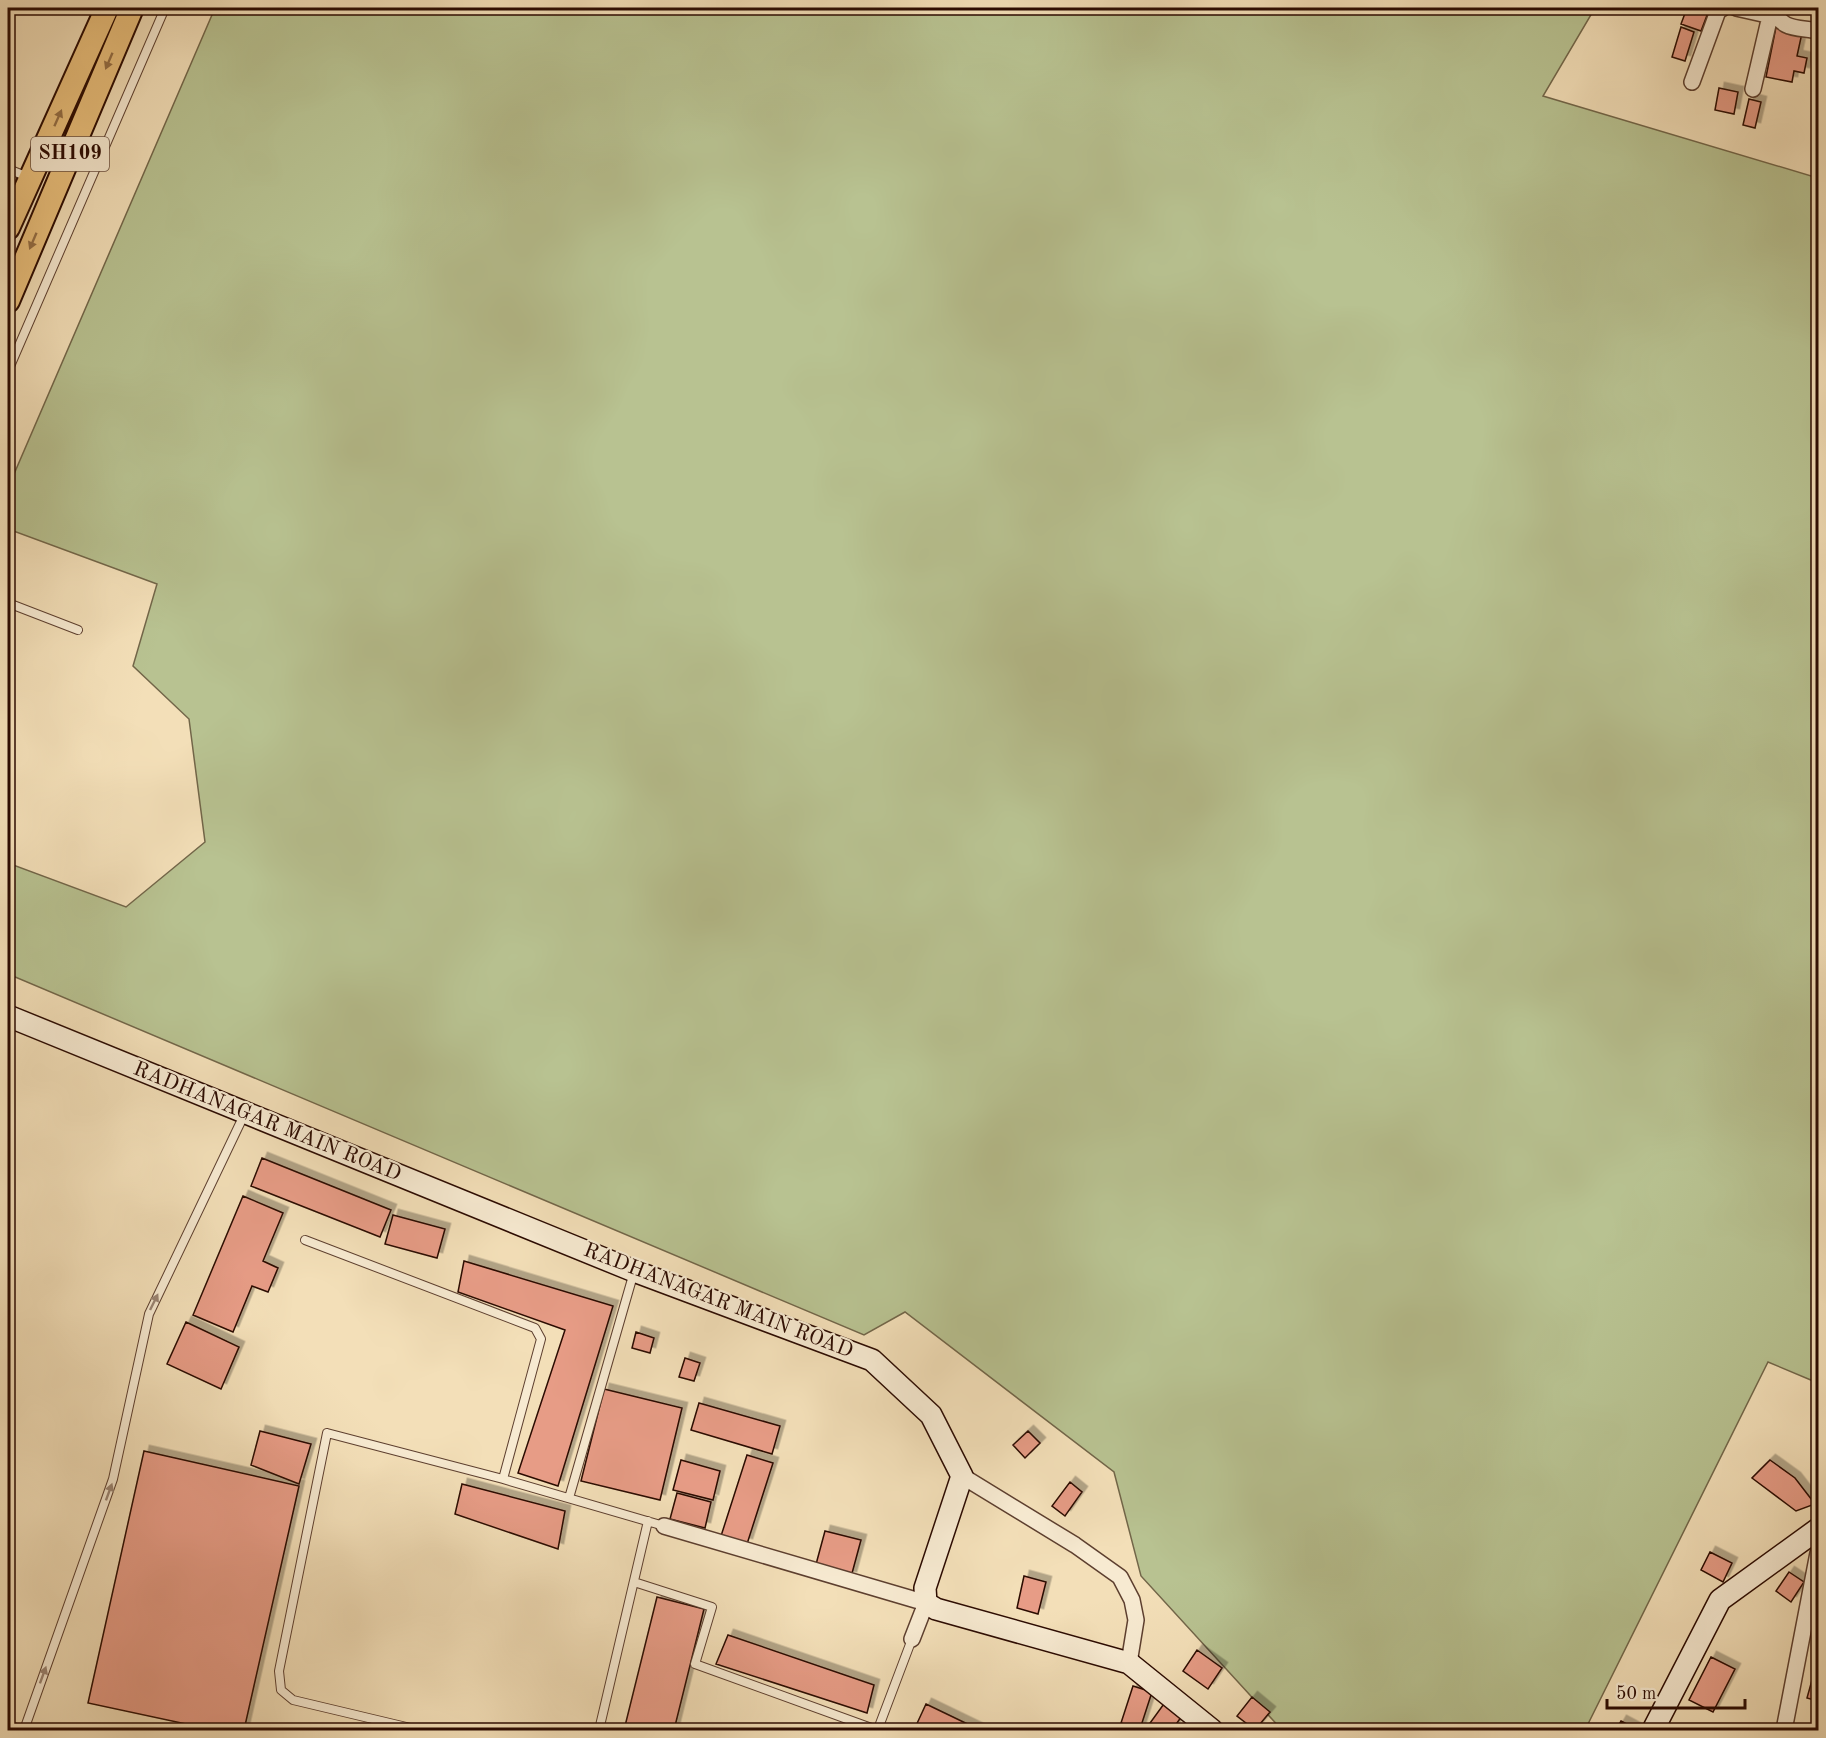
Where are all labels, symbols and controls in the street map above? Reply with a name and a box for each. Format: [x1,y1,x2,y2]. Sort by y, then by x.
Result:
one-way arrow [104,53,114,71]
one-way arrow [53,109,62,126]
road number: SH109 [31,137,109,171]
one-way arrow [28,232,38,250]
street label: RADHANAGAR MAIN ROAD [130,1059,404,1185]
street label: RADHANAGAR MAIN ROAD [580,1240,856,1362]
one-way arrow [150,1294,159,1311]
one-way arrow [104,1483,114,1501]
one-way arrow [39,1666,49,1684]
scale bar [1607,1672,1745,1710]
text: 50 m [1616,1685,1656,1703]

